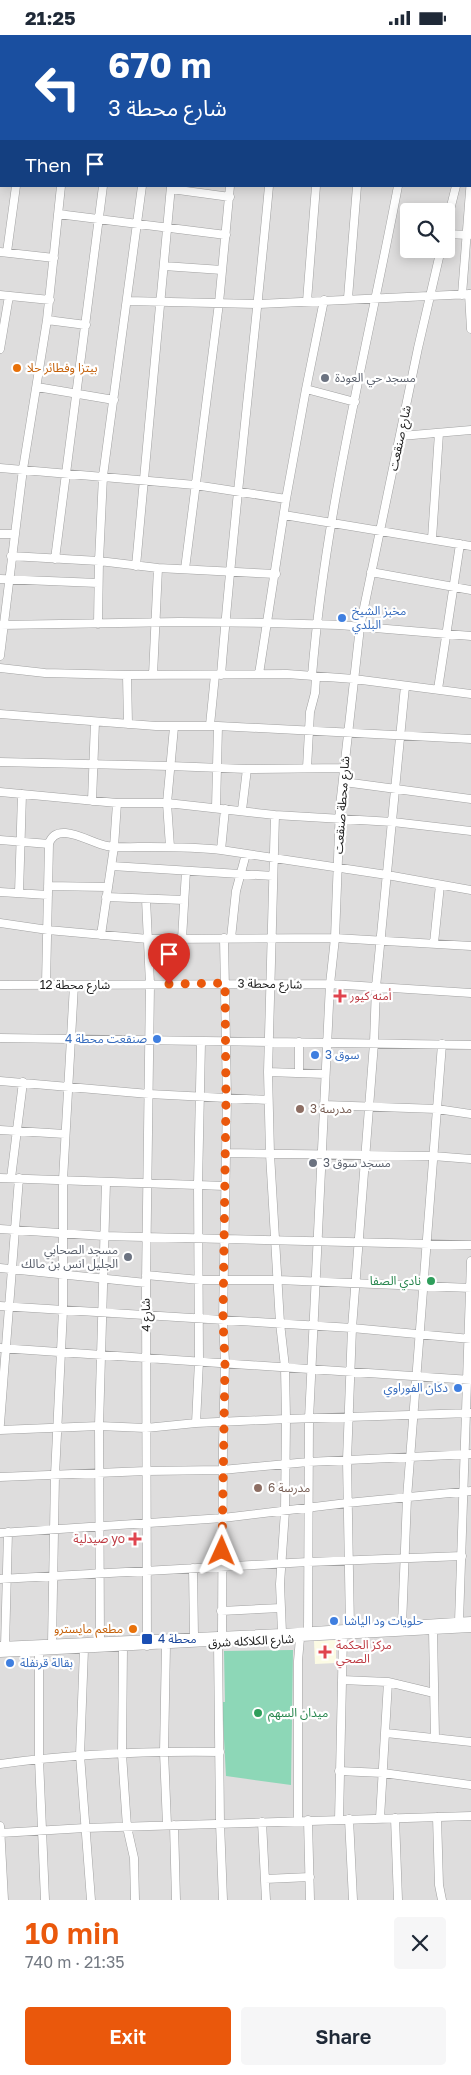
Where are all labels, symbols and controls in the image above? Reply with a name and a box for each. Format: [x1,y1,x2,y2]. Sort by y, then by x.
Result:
text: 21:25 [25,6,76,29]
text: 670 m [108,44,211,86]
icon: left [25,55,90,120]
text: شارع محطة 3 [108,94,227,121]
icon: arrive [81,150,109,178]
text: Then [25,153,71,176]
map controls [400,203,455,258]
button: search [400,203,455,258]
place label: بيتزا وفطائر حلا [27,360,97,375]
marker: بيتزا وفطائر حلا [11,362,23,374]
place label: مسجد حي العودة [335,370,416,388]
marker: مسجد حي العودة [319,372,331,384]
street label: شارع صنقعت [385,404,416,472]
place label: مخبز الشيخ البلدي [352,603,406,635]
marker: مخبز الشيخ البلدي [336,612,348,624]
street label: شارع محطة صنقعت [331,756,354,854]
pin [148,933,190,984]
icon: arrive [155,940,183,968]
street label: شارع محطة 3 [237,975,302,994]
street label: شارع محطة 12 [40,977,110,994]
place label: أمنه كيور [349,988,392,1003]
marker: أمنه كيور [334,990,346,1002]
place label: صنقعت محطة 4 [65,1031,147,1046]
marker: صنقعت محطة 4 [151,1033,163,1045]
place label: سوق 3 [325,1047,359,1062]
marker: سوق 3 [309,1049,321,1061]
place label: مدرسة 3 [310,1101,352,1116]
marker: مدرسة 3 [294,1103,306,1115]
place label: مسجد سوق 3 [323,1155,391,1170]
marker: مسجد سوق 3 [307,1157,319,1169]
place label: مسجد الصحابي الجليل انس بن مالك [21,1242,118,1271]
marker: مسجد الصحابي الجليل انس بن مالك [122,1251,134,1263]
place label: نادي الصفا [370,1273,421,1291]
marker: نادي الصفا [425,1275,437,1287]
street label: شارع 4 [138,1298,155,1332]
place label: دكان الفوراوي [384,1380,448,1398]
marker: دكان الفوراوي [452,1382,464,1394]
place label: مدرسة 6 [268,1480,310,1495]
marker: مدرسة 6 [252,1482,264,1494]
position arrow [195,1524,247,1576]
place label: صيدلية yo [73,1531,125,1546]
marker: صيدلية yo [129,1533,141,1545]
place label: حلويات ود الياشا [344,1613,423,1628]
marker: حلويات ود الياشا [328,1615,340,1627]
place label: مطعم مايسترو [54,1621,123,1638]
marker: مطعم مايسترو [127,1623,139,1635]
place label: محطة 4 [158,1631,197,1646]
street label: شارع الكلاكله شرق [208,1631,294,1652]
marker: محطة 4 [140,1632,154,1646]
place label: مركز الحكمة الصحي [336,1637,392,1669]
marker: مركز الحكمة الصحي [318,1645,332,1659]
place label: بقالة قرنفلة [20,1655,73,1670]
marker: بقالة قرنفلة [4,1657,16,1669]
place label: ميدان السهم [268,1705,328,1722]
marker: ميدان السهم [252,1707,264,1719]
text: 10 min [25,1915,119,1951]
button: close [394,1917,446,1969]
text: 740 m · 21:35 [25,1952,125,1972]
button: Exit [25,2007,231,2065]
button: Share [241,2007,446,2065]

